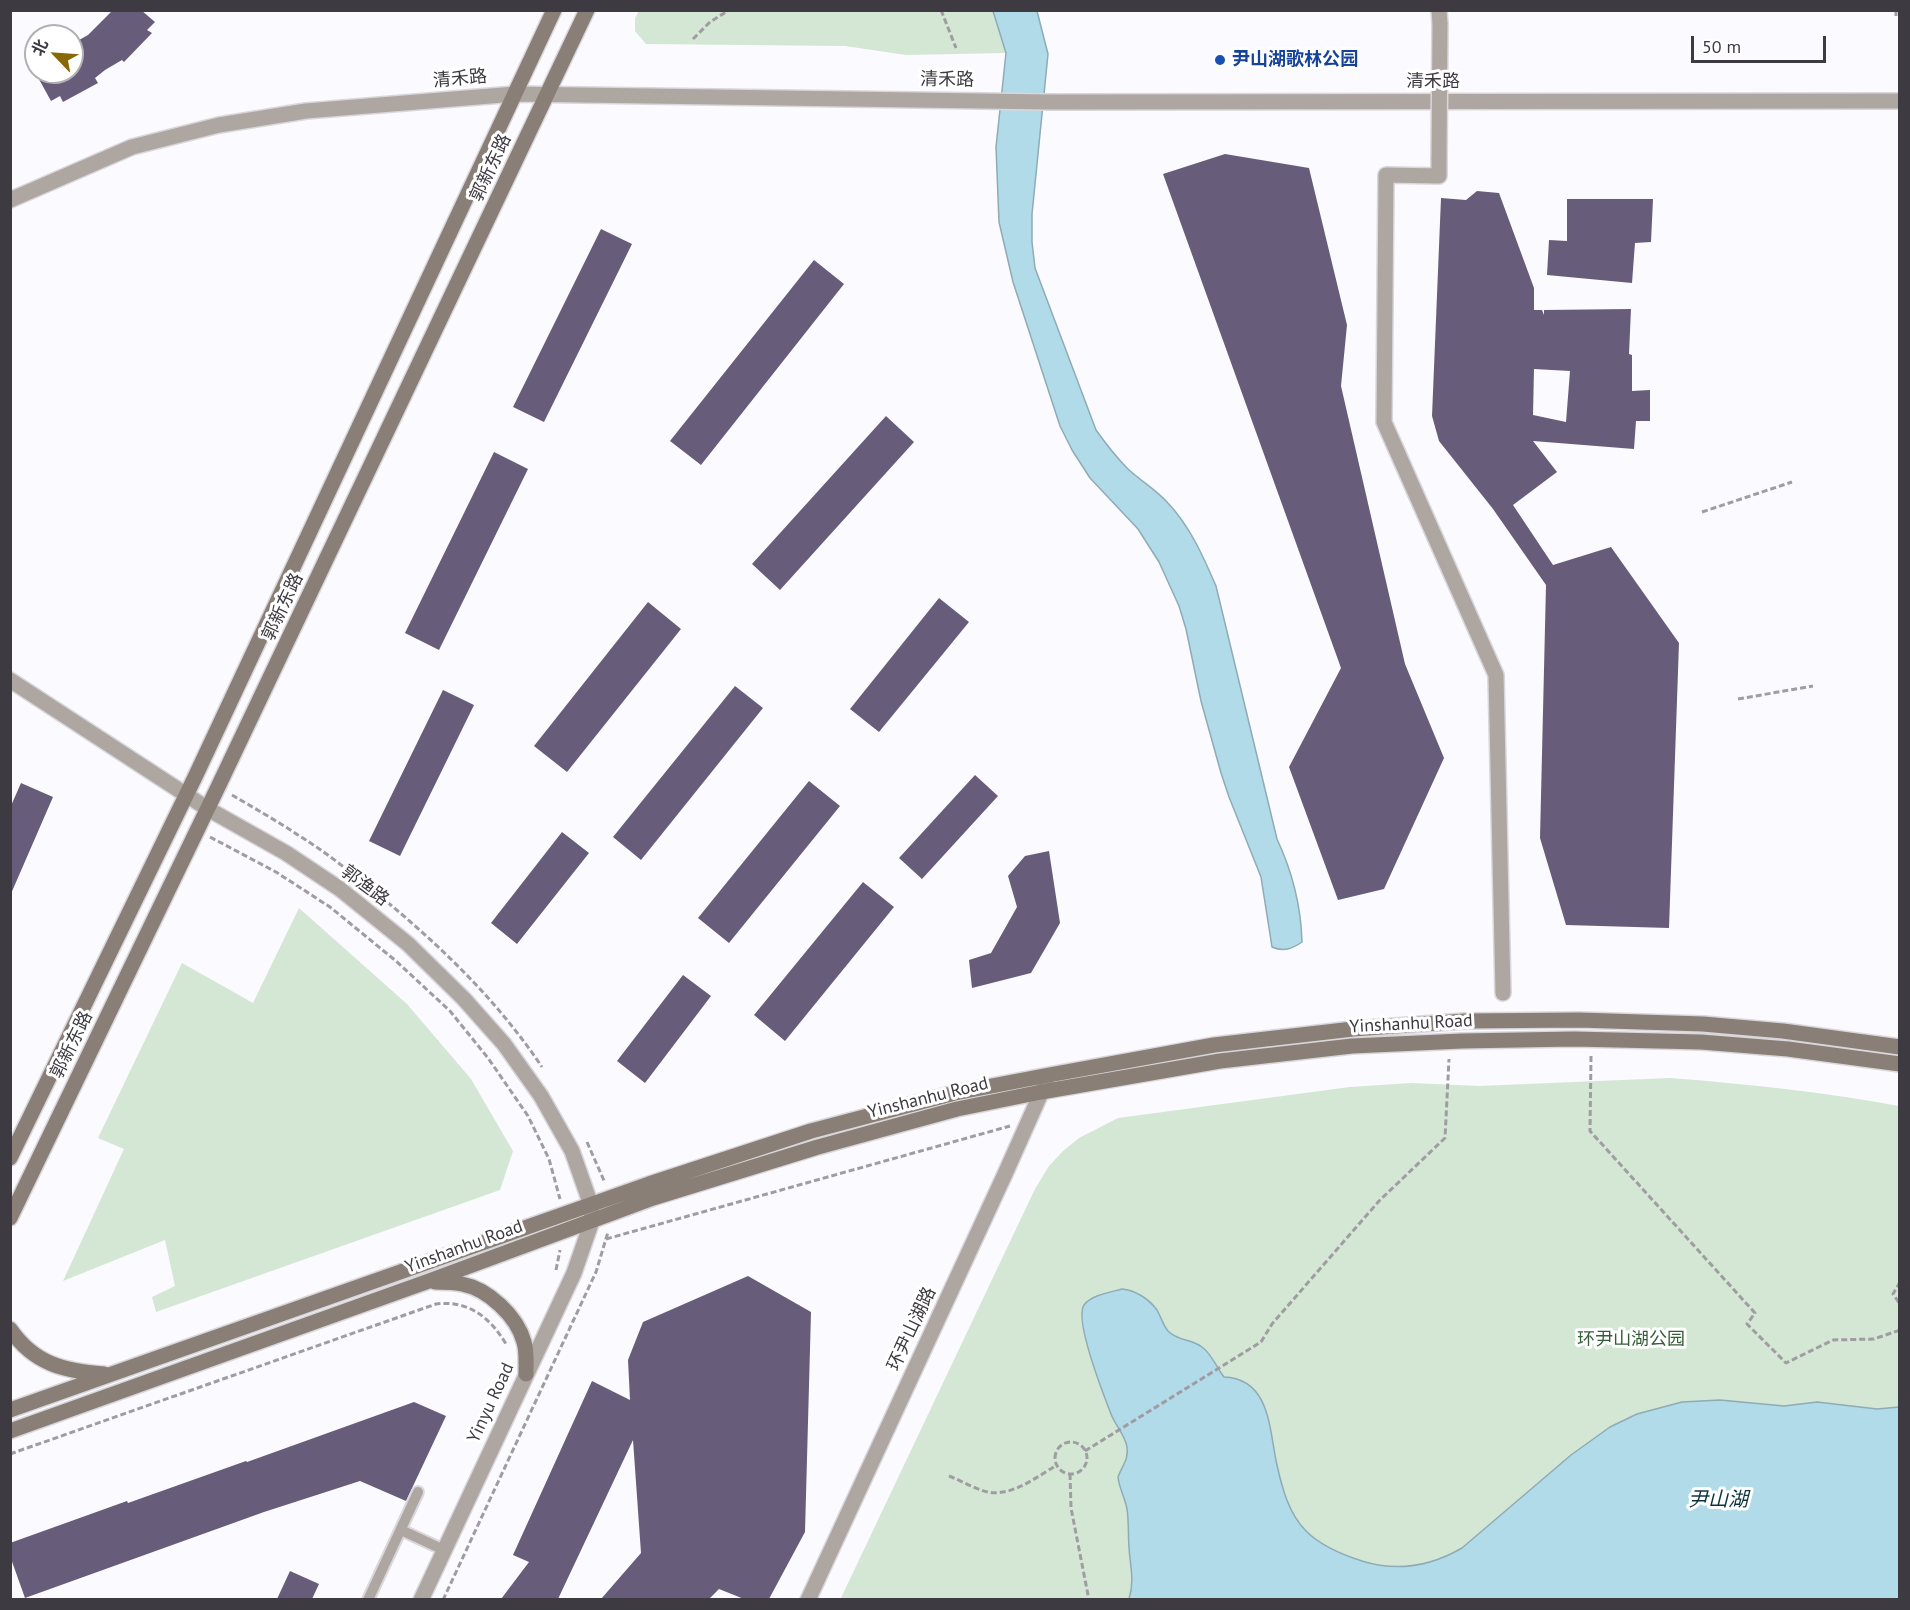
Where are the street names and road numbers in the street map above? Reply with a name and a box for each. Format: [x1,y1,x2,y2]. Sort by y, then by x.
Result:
street label: 清禾路 [432,66,488,92]
street label: 清禾路 [920,69,974,91]
street label: 清禾路 [1406,71,1460,93]
street label: 郭新东路 [466,131,516,205]
street label: 郭新东路 [258,570,308,644]
street label: 郭渔路 [337,861,393,911]
street label: 郭新东路 [47,1008,97,1082]
street label: Yinshanhu Road [1349,1010,1473,1038]
street label: Yinshanhu Road [866,1073,990,1123]
street label: Yinshanhu Road [402,1216,526,1278]
street label: 环尹山湖路 [883,1284,941,1374]
street label: Yinyu Road [463,1360,519,1446]

